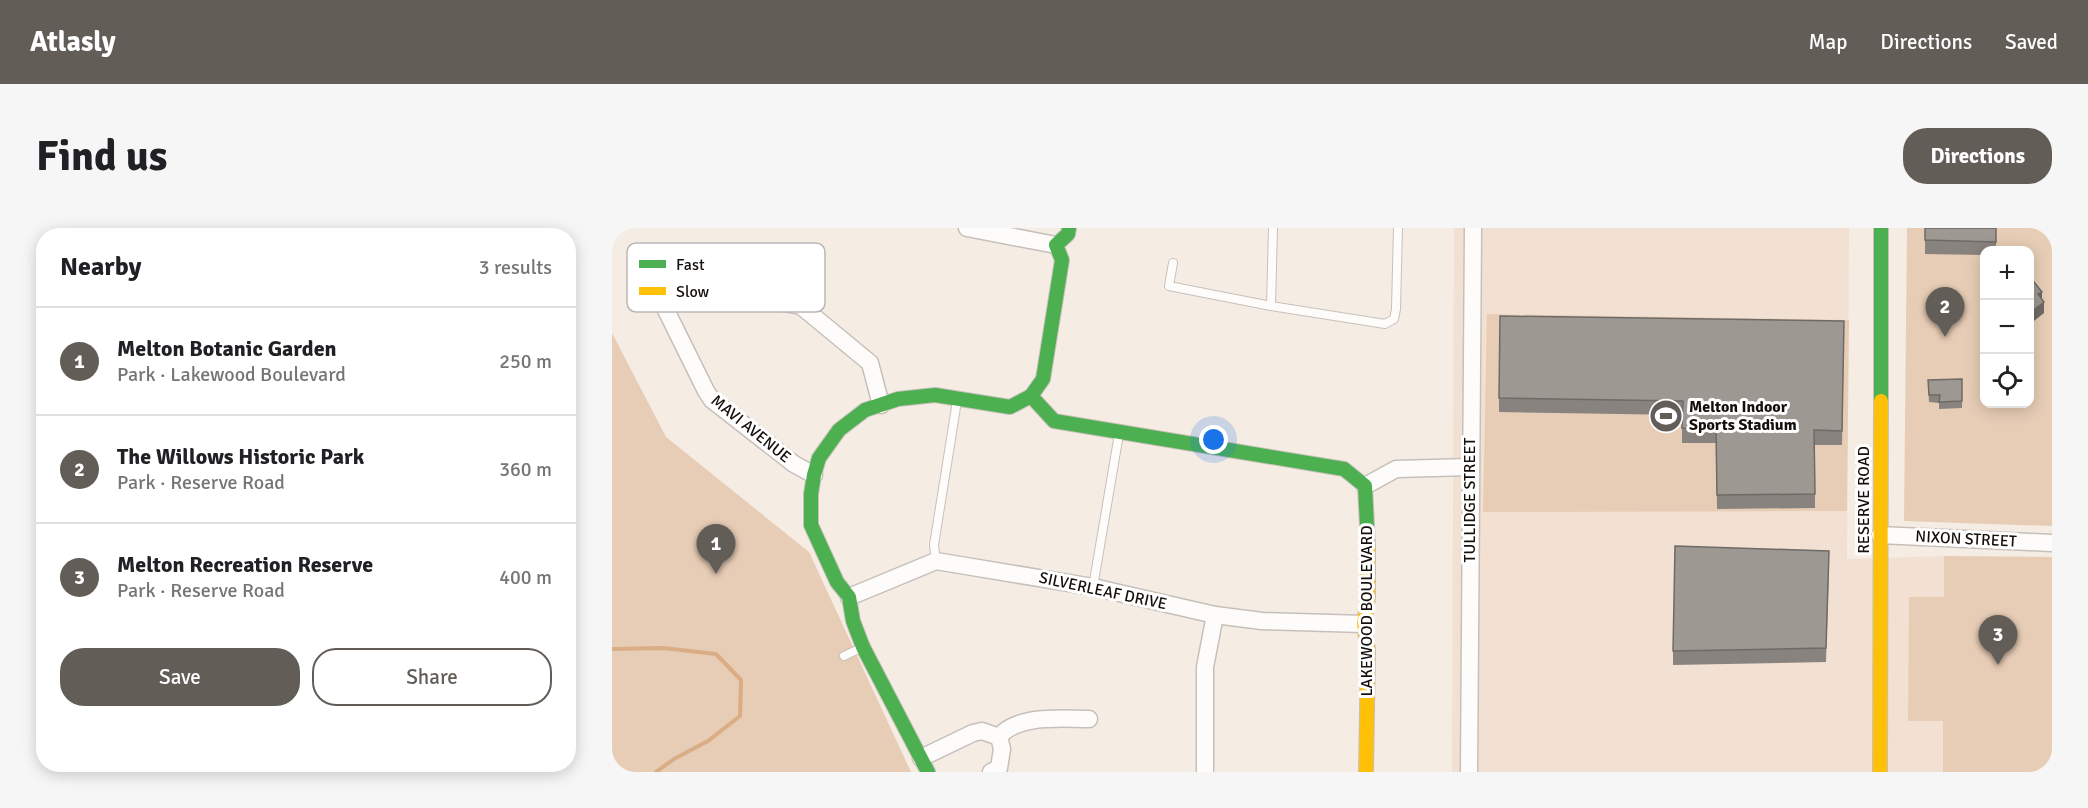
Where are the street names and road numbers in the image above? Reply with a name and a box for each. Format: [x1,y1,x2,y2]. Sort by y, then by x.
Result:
street label: MAVI AVENUE [707,391,795,467]
street label: TULLIDGE STREET [1460,437,1480,562]
street label: RESERVE ROAD [1854,446,1874,554]
street label: LAKEWOOD BOULEVARD [1357,525,1377,697]
street label: NIXON STREET [1915,526,2017,552]
street label: SILVERLEAF DRIVE [1037,568,1169,614]

